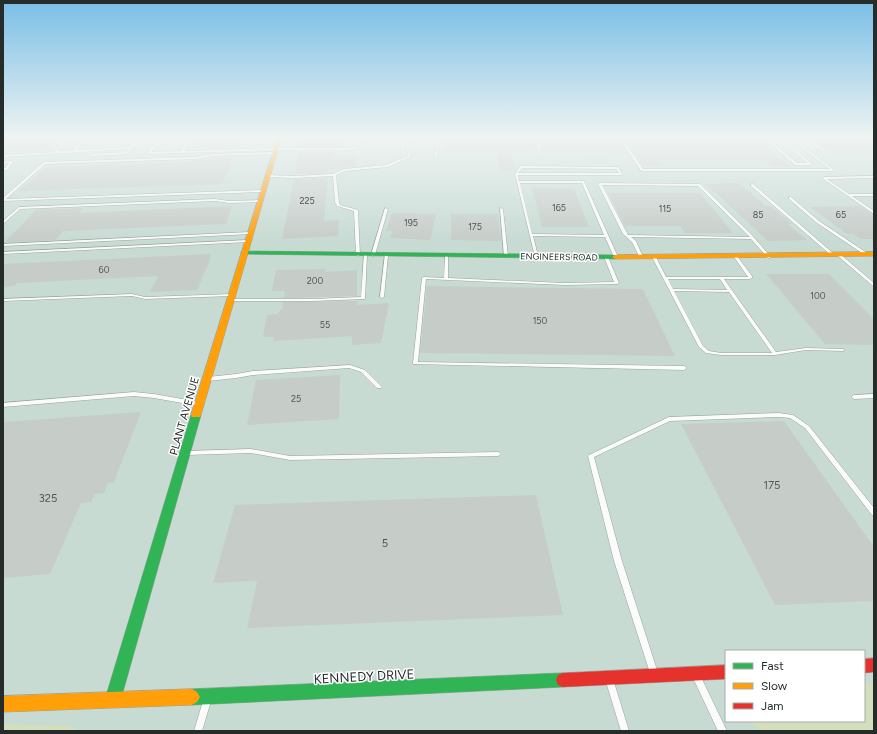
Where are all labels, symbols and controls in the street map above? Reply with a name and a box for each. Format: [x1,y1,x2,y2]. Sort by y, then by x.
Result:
house number: 225 [299,195,315,206]
house number: 165 [552,202,566,213]
house number: 115 [659,203,671,214]
house number: 85 [753,209,763,220]
house number: 65 [836,209,846,220]
house number: 195 [404,217,418,228]
house number: 175 [468,221,482,232]
street label: ENGINEERS ROAD [520,250,598,263]
house number: 60 [99,264,110,275]
house number: 200 [307,275,324,286]
house number: 100 [810,290,826,301]
house number: 150 [533,315,548,326]
house number: 55 [320,319,330,330]
street label: PLANT AVENUE [167,376,202,457]
house number: 25 [291,393,301,404]
house number: 175 [764,479,780,492]
house number: 325 [39,492,57,505]
house number: 5 [382,537,388,550]
legend [725,650,865,722]
text: Fast [761,659,784,673]
street label: KENNEDY DRIVE [313,666,415,687]
text: Slow [761,679,788,693]
text: Jam [761,699,784,713]

